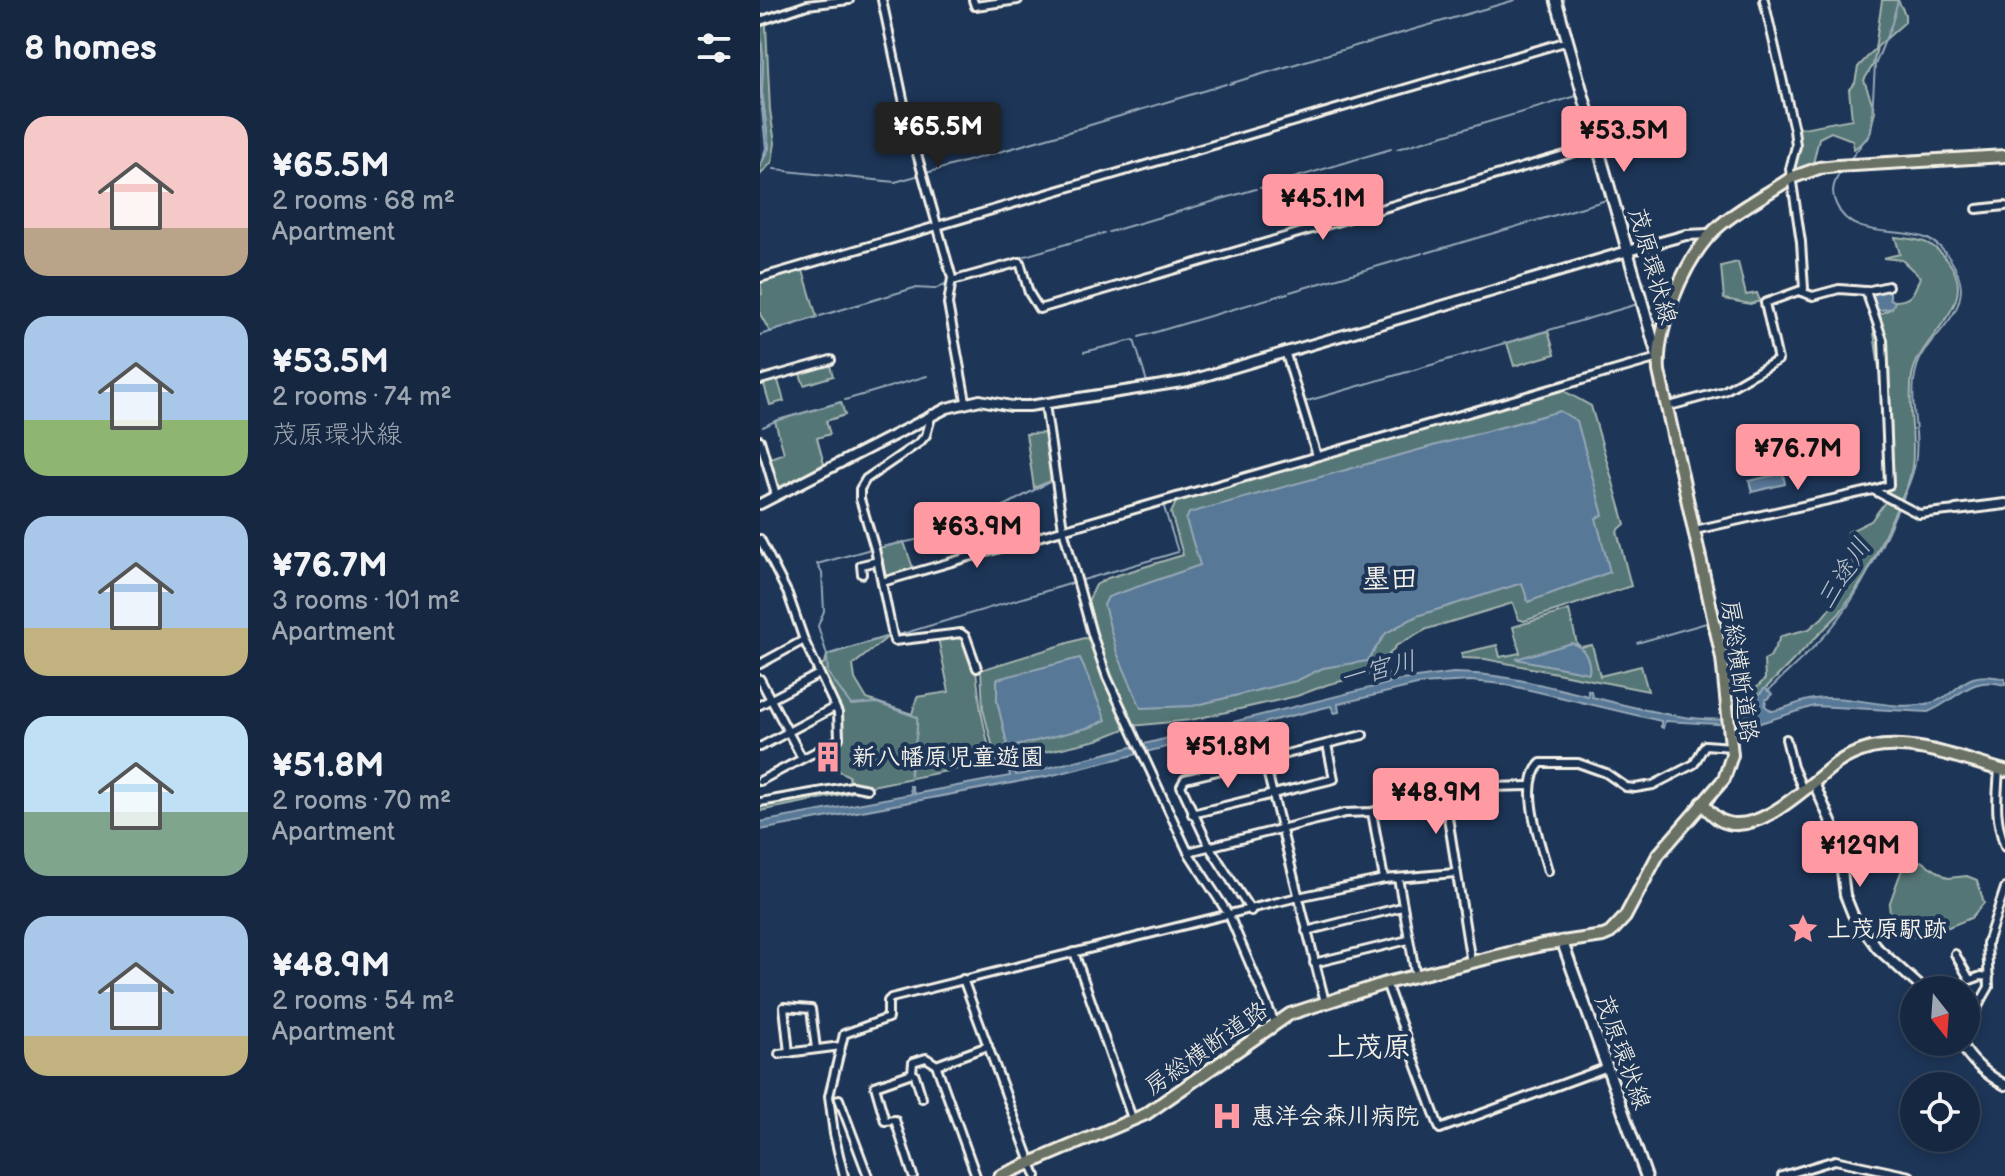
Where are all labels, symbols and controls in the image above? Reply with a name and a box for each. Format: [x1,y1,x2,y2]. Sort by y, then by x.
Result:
icon: filters [692,26,736,70]
text: 8 homes [24,28,157,69]
pin: ¥65.5M [873,102,1003,170]
pin: ¥53.5M [1559,106,1689,174]
text: ¥65.5M [893,112,983,143]
text: ¥53.5M [1579,116,1669,147]
text: ¥65.5M [272,145,390,186]
icon: home [88,148,184,244]
pin: ¥45.1M [1258,174,1388,242]
text: ¥45.1M [1280,184,1366,215]
text: 2 rooms · 68 m² [272,186,455,217]
street label: 茂原環状線 [1622,204,1683,328]
text: Apartment [272,217,395,248]
text: ¥53.5M [272,341,389,382]
icon: home [88,348,184,444]
text: 2 rooms · 74 m² [272,382,452,413]
text: 茂原環状線 [272,420,402,451]
pin: ¥76.7M [1733,424,1863,492]
text: ¥76.7M [1754,434,1842,465]
pin: ¥63.9M [912,502,1042,570]
text: ¥63.9M [932,512,1022,543]
water label: 三途川 [1810,533,1878,615]
text: ¥76.7M [272,545,388,586]
icon: home [88,548,184,644]
district label: 墨田 [1362,563,1418,596]
text: 3 rooms · 101 m² [272,586,460,617]
street label: 房総横断道路 [1715,598,1764,744]
text: Apartment [272,617,395,648]
water label: 一宮川 [1337,646,1420,695]
pin: ¥51.8M [1163,722,1293,790]
text: ¥51.8M [1185,732,1271,763]
building icon: 新八幡原児童遊園 [811,740,845,774]
place label: 新八幡原児童遊園 [852,743,1044,772]
text: ¥51.8M [272,745,384,786]
icon: home [88,748,184,844]
pin: ¥48.9M [1371,768,1501,836]
text: ¥48.9M [1391,778,1481,809]
text: 2 rooms · 70 m² [272,786,451,817]
text: Apartment [272,817,395,848]
pin: ¥129M [1804,821,1916,889]
text: ¥129M [1820,831,1900,862]
place icon: 上茂原駅跡 [1786,912,1820,946]
place label: 上茂原駅跡 [1827,915,1947,944]
text: ¥48.9M [272,945,390,986]
icon: home [88,948,184,1044]
north arrow [1900,976,1980,1056]
map controls [1900,976,1980,1152]
text: 2 rooms · 54 m² [272,986,455,1017]
street label: 茂原環状線 [1588,991,1657,1114]
street label: 房総横断道路 [1139,995,1274,1102]
text: Apartment [272,1017,395,1048]
district label: 上茂原 [1327,1031,1411,1064]
button: locate [1900,1072,1980,1152]
hospital icon: 惠洋会森川病院 [1210,1099,1244,1133]
place label: 惠洋会森川病院 [1251,1102,1419,1131]

